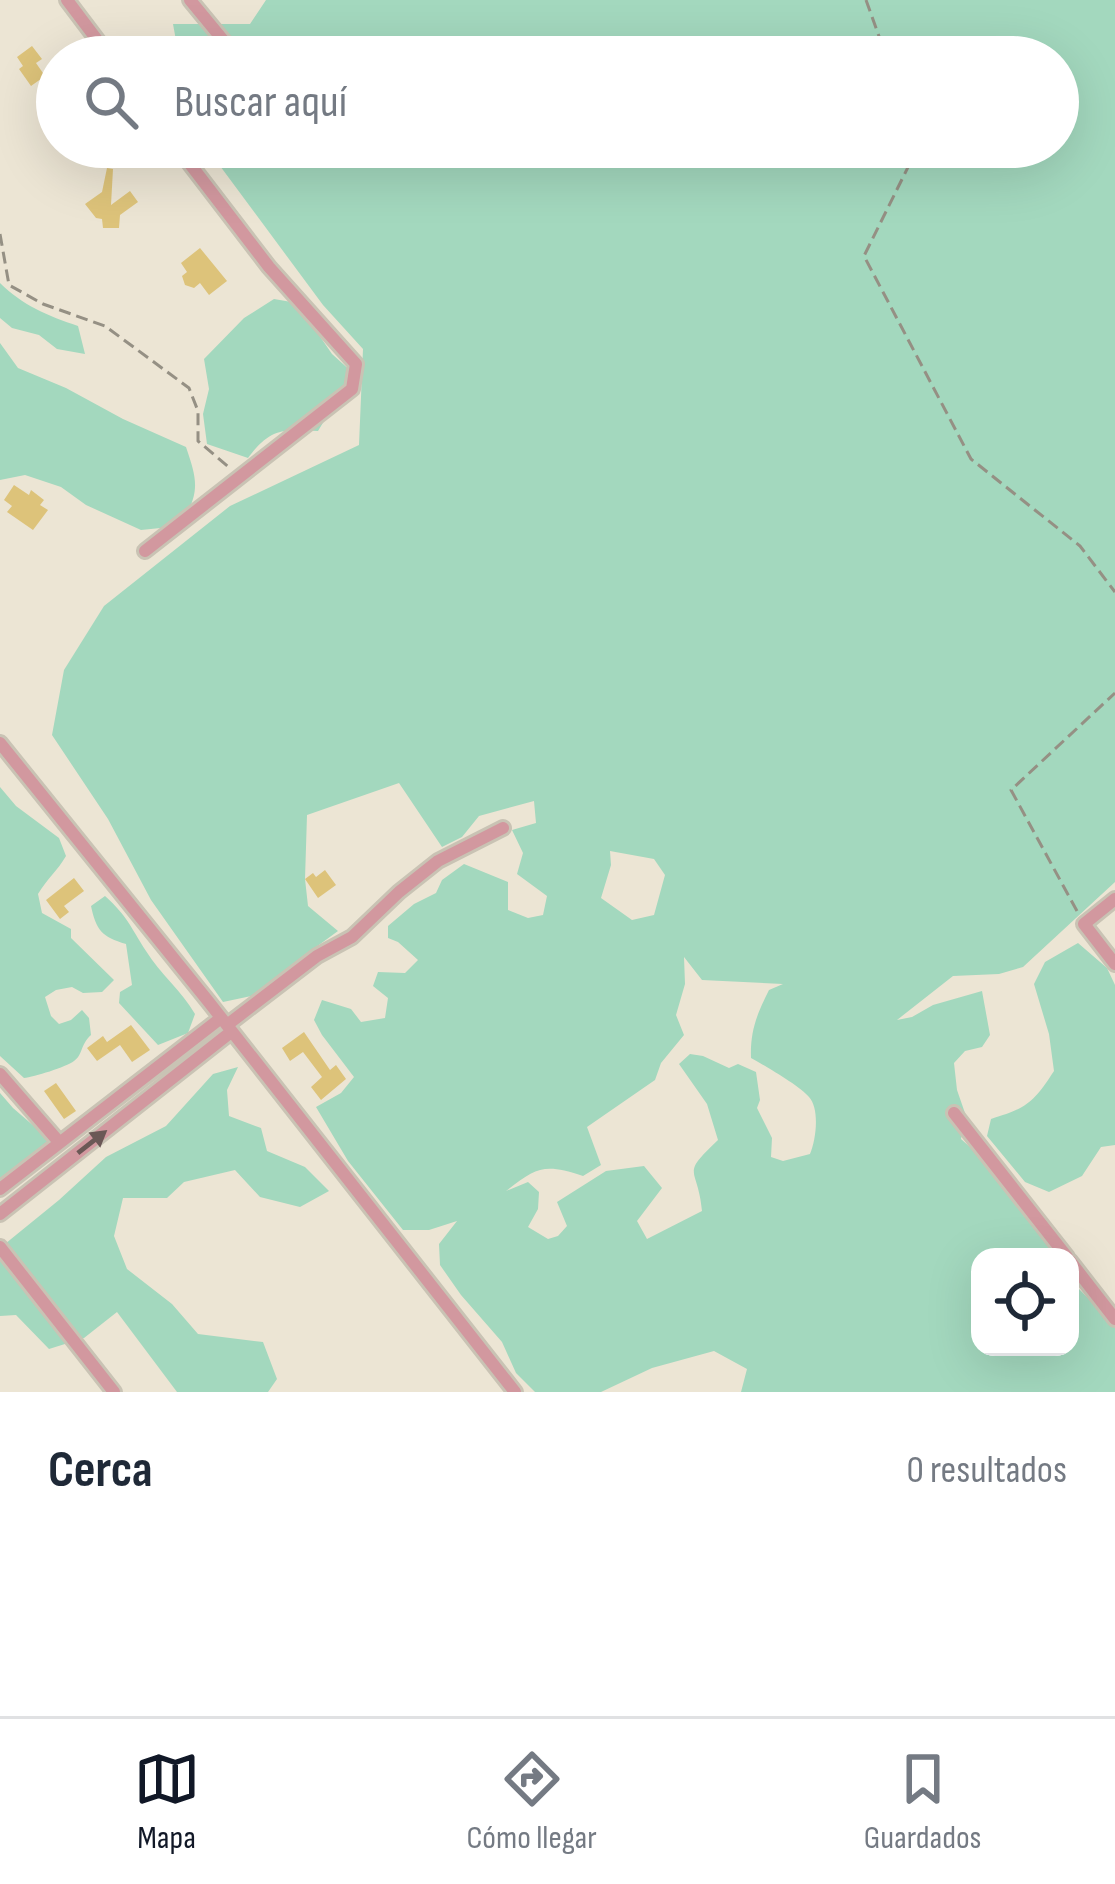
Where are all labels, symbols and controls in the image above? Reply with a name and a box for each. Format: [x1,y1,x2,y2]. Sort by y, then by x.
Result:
search box [36,36,1079,168]
icon: search [78,69,144,135]
text: Buscar aquí [174,75,347,130]
one-way arrow [76,1130,107,1155]
map controls [971,1248,1079,1356]
button: locate [971,1248,1079,1356]
text: Cerca [48,1440,153,1501]
text: 0 resultados [906,1447,1067,1494]
tab: Mapa [134,1746,200,1858]
tab: Cómo llegar [467,1746,597,1858]
tab: Guardados [864,1746,981,1858]

